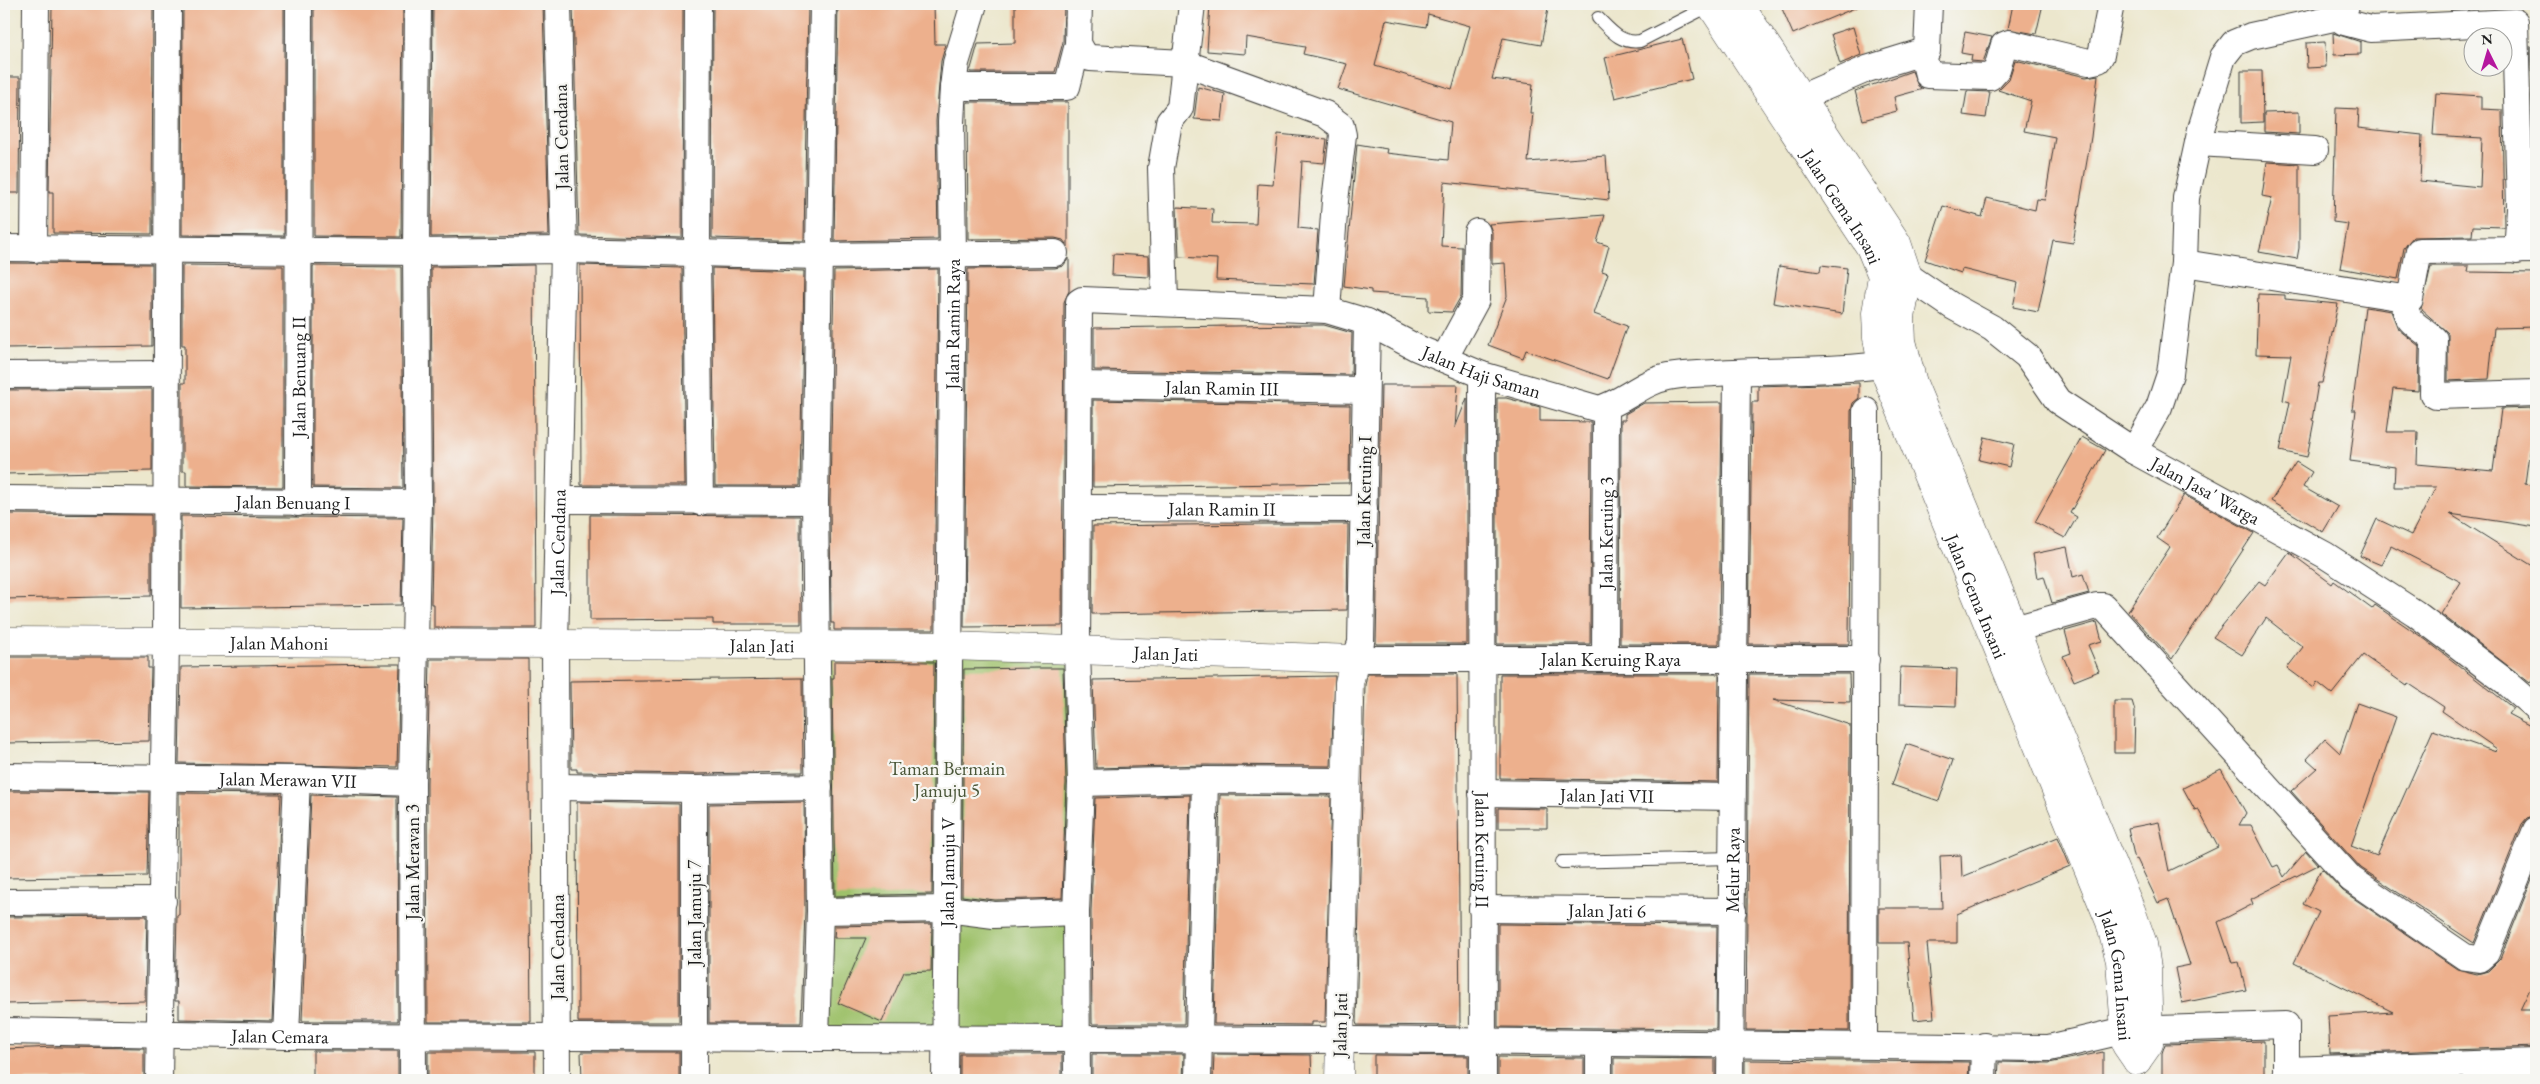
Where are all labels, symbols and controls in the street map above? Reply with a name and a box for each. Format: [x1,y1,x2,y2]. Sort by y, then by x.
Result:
north arrow [2462,28,2512,78]
text: N [2480,30,2494,49]
street label: Jalan Cendana [548,83,574,192]
street label: Jalan Gema Insani [1795,142,1888,268]
street label: Jalan Ramin Raya [939,258,965,392]
street label: Jalan Benuang II [286,316,311,440]
street label: Jalan Haji Saman [1416,338,1544,404]
street label: Jalan Ramin III [1163,374,1280,401]
street label: Jalan Keruing I [1351,435,1377,548]
street label: Jalan Jasa' Warga [2145,449,2265,530]
street label: Jalan Keruing 3 [1593,477,1618,591]
street label: Jalan Cendana [544,488,571,597]
street label: Jalan Benuang I [233,489,351,515]
street label: Jalan Ramin II [1166,496,1276,521]
street label: Jalan Gema Insani [1939,528,2013,662]
street label: Jalan Mahoni [228,630,329,655]
street label: Jalan Jati [728,632,795,658]
street label: Jalan Jati [1131,639,1199,666]
street label: Jalan Keruing Raya [1539,647,1681,672]
park label: Taman Bermain Jamuju 5 [889,756,1005,803]
street label: Jalan Merawan VII [217,766,358,794]
street label: Jalan Jati VII [1558,782,1655,808]
street label: Jalan Keruing II [1470,790,1495,909]
street label: Jalan Meravan 3 [400,804,425,922]
street label: Jalan Jamuju V [934,817,960,929]
street label: Melur Raya [1719,827,1745,913]
street label: Jalan Jamuju 7 [682,859,707,968]
street label: Jalan Cendana [545,894,570,1002]
street label: Jalan Jati 6 [1566,897,1646,923]
street label: Jalan Gema Insani [2093,904,2138,1042]
street label: Jalan Jati [1327,992,1353,1060]
street label: Jalan Cemara [229,1022,329,1049]

